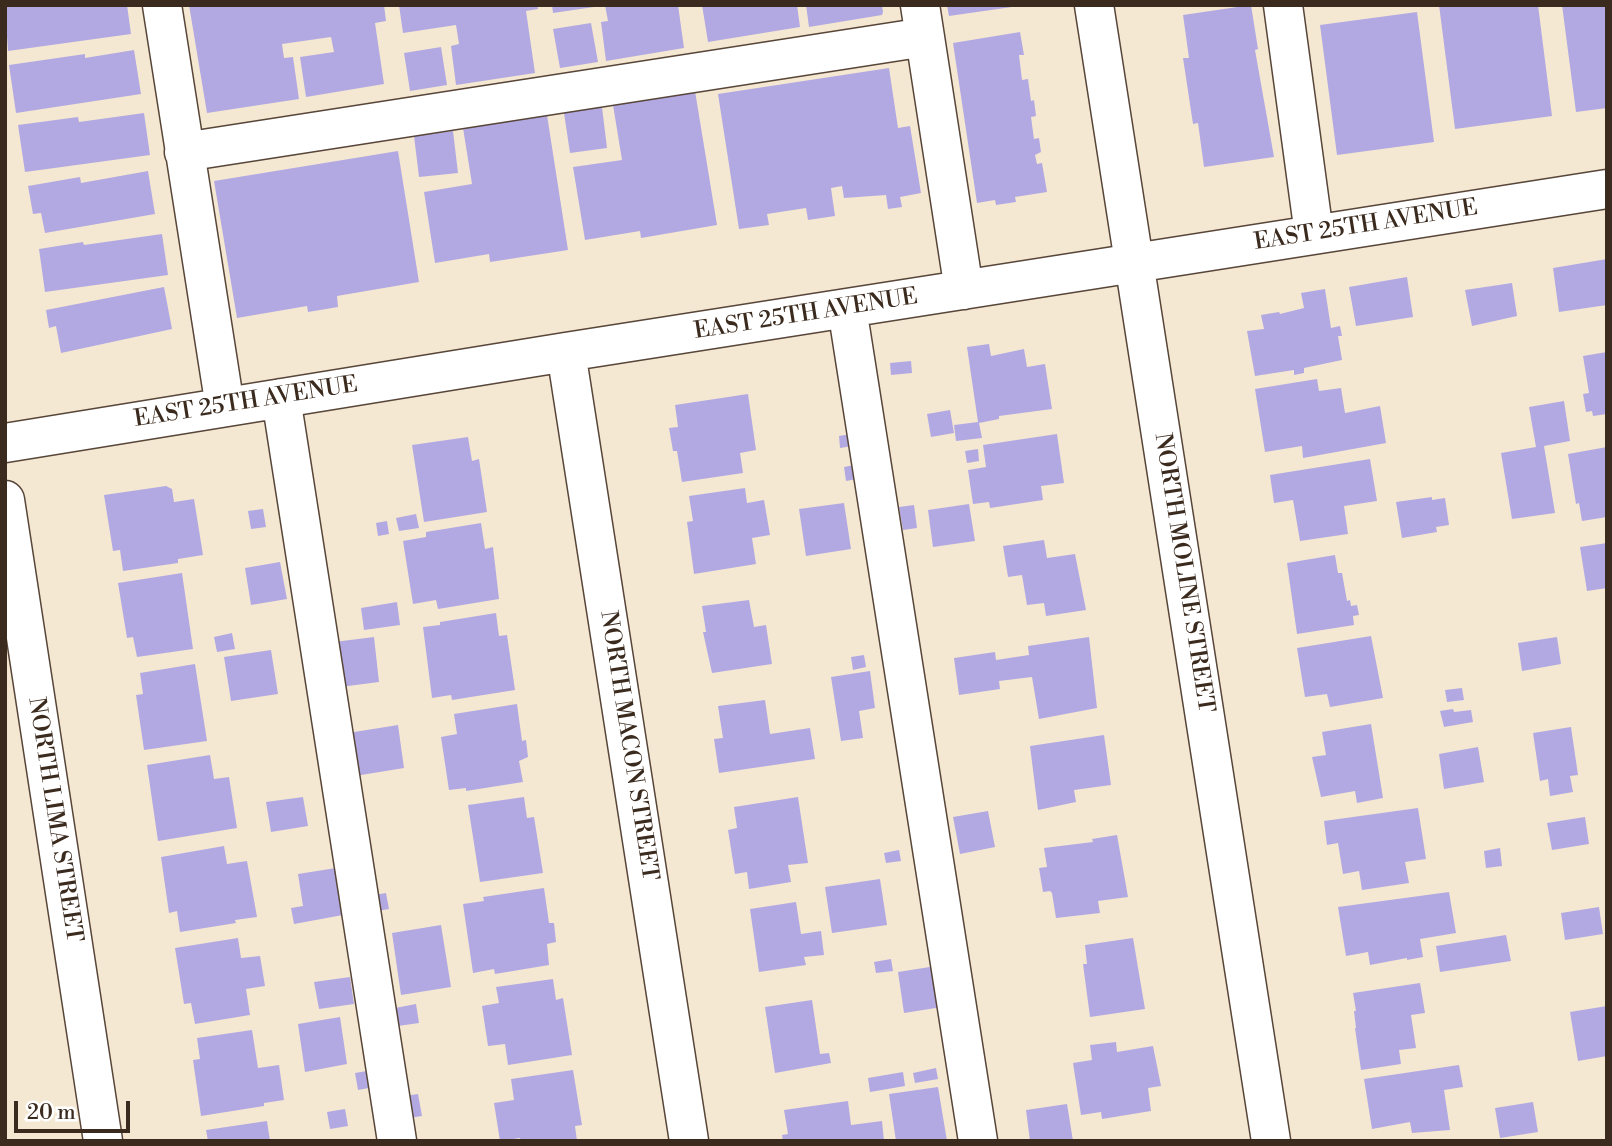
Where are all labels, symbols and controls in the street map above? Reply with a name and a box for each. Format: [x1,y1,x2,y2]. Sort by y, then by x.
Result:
street label: EAST 25TH AVENUE [1252,195,1480,257]
street label: EAST 25TH AVENUE [692,284,920,346]
street label: EAST 25TH AVENUE [132,372,360,434]
street label: NORTH MOLINE STREET [1147,431,1219,715]
street label: NORTH MACON STREET [593,609,663,883]
street label: NORTH LIMA STREET [21,696,87,944]
scale bar [18,1086,133,1130]
text: 20 m [27,1100,76,1126]

